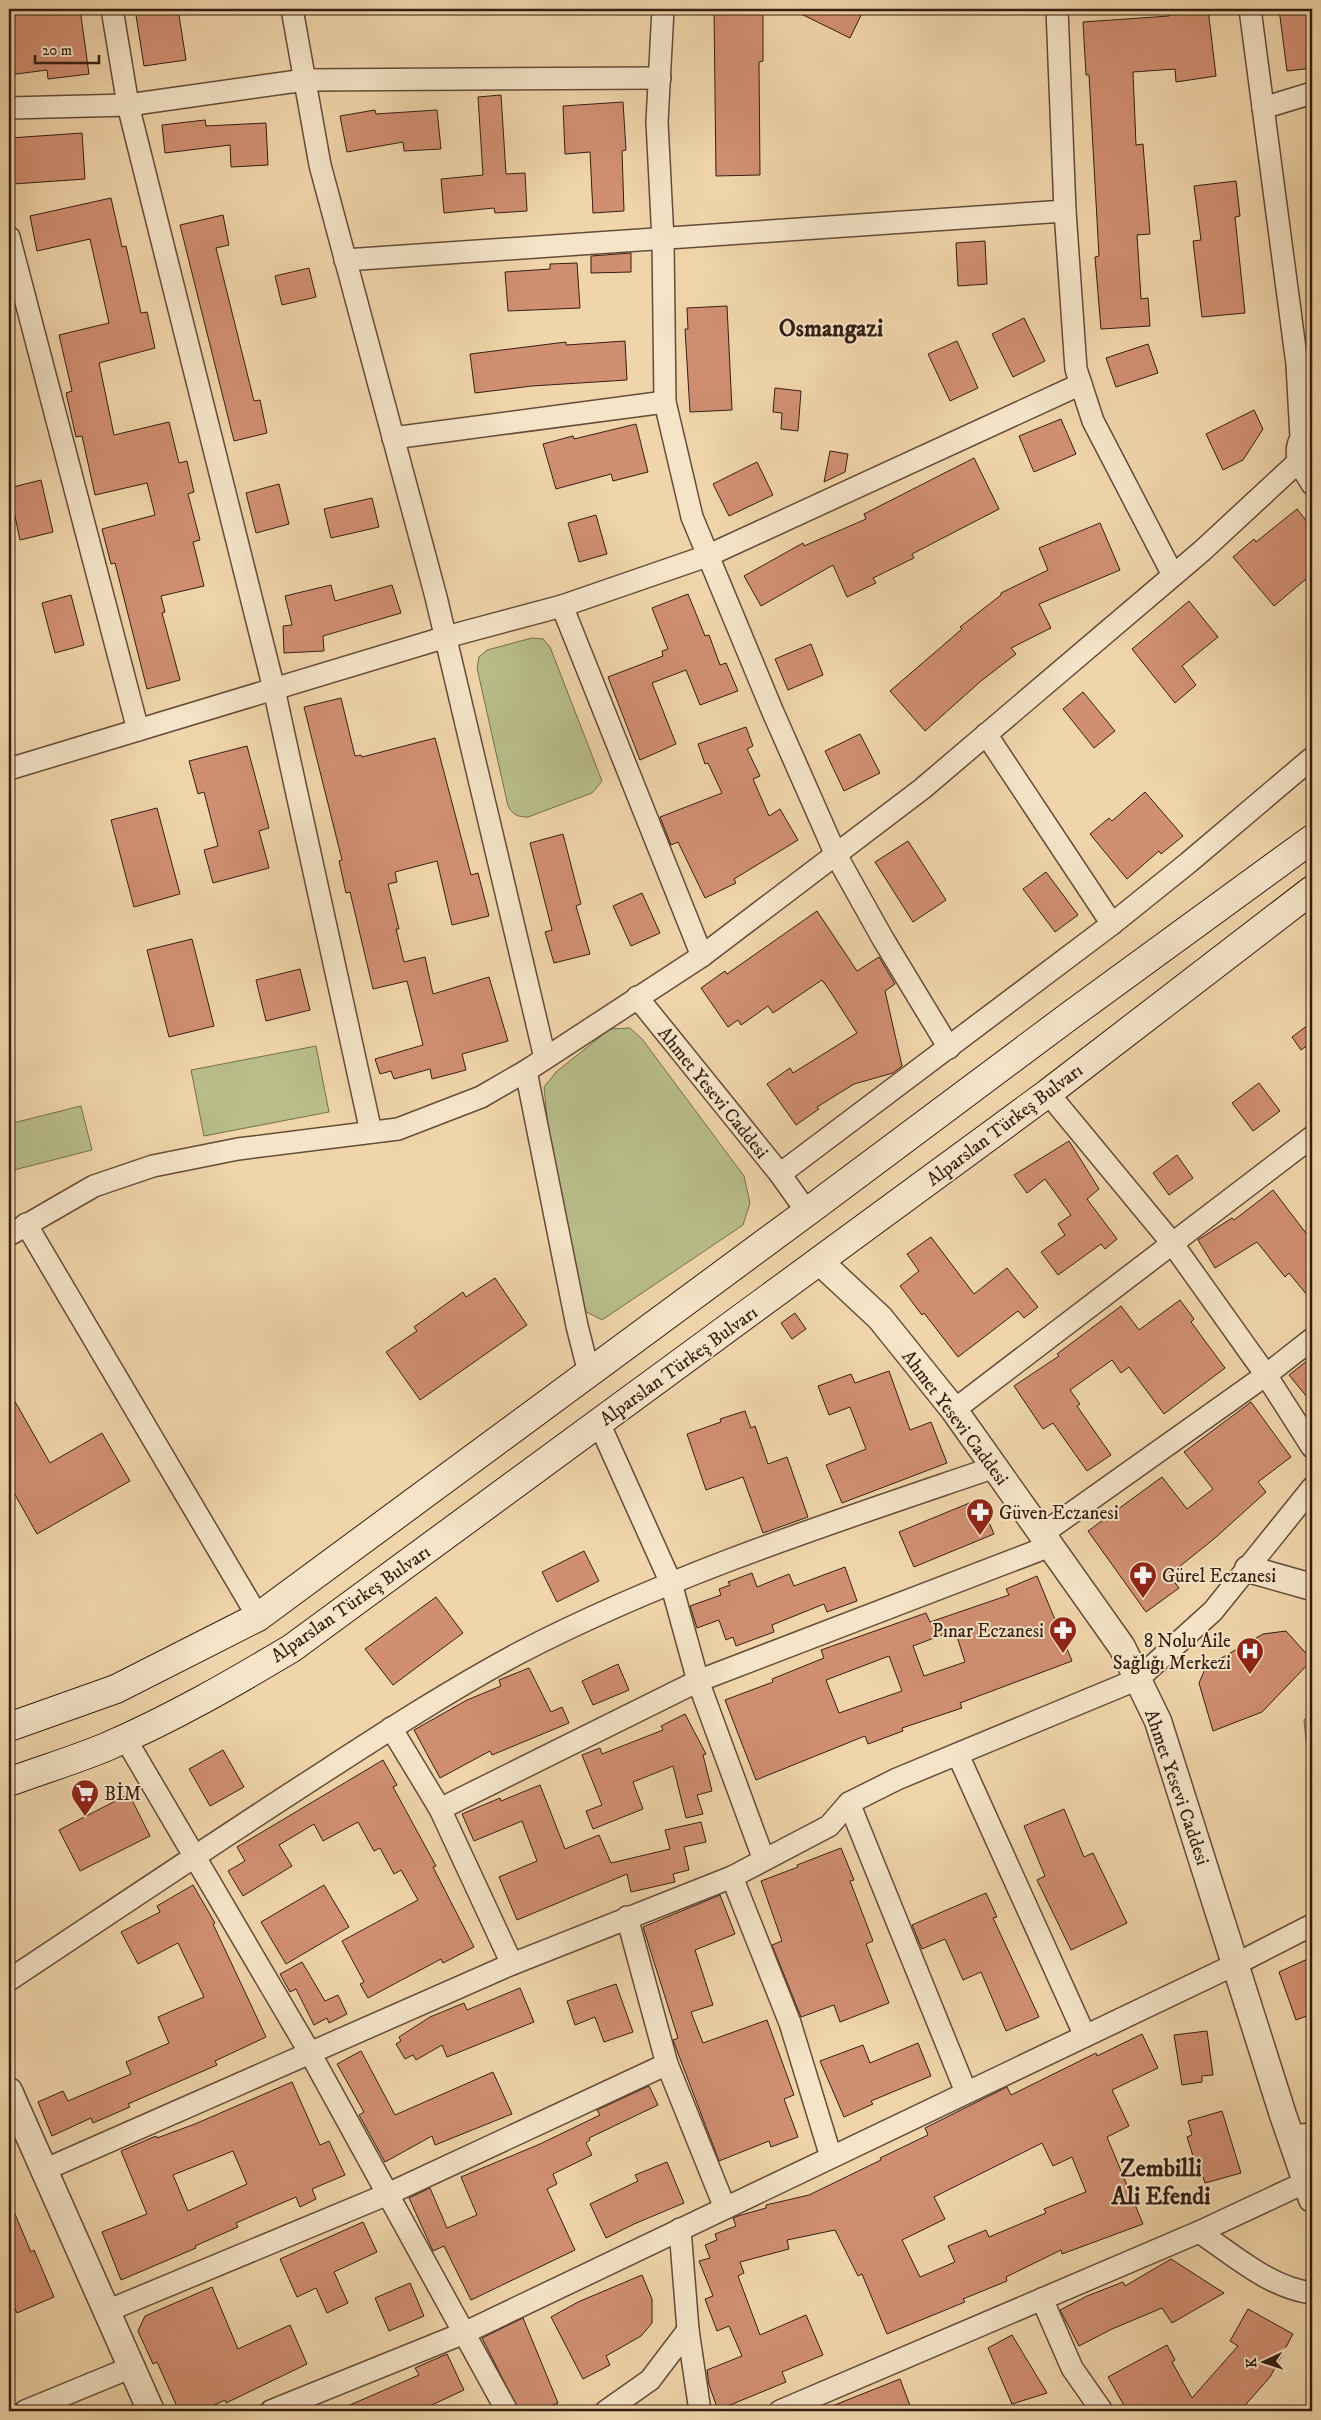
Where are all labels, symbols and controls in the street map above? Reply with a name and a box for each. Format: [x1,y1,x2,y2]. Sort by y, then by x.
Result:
scale bar [35,32,99,64]
text: 20 m [42,41,72,60]
district label: Osmangazi [779,314,883,344]
street label: Ahmet Yesevi Caddesi [653,1022,773,1164]
street label: Alparslan Türkeş Bulvarı [922,1059,1088,1191]
street label: Alparslan Türkeş Bulvarı [595,1301,762,1431]
street label: Ahmet Yesevi Caddesi [896,1346,1013,1490]
pharmacy icon: Güven Eczanesi [965,1497,995,1536]
place label: Güven Eczanesi [999,1502,1119,1525]
street label: Alparslan Türkeş Bulvarı [267,1540,435,1668]
pharmacy icon: Gürel Eczanesi [1128,1560,1158,1599]
place label: Gürel Eczanesi [1162,1565,1276,1588]
pharmacy icon: Pınar Eczanesi [1048,1615,1078,1654]
place label: Pınar Eczanesi [932,1620,1044,1643]
place label: 8 Nolu Aile Sağlığı Merkezi [1113,1630,1231,1675]
hospital icon: 8 Nolu Aile Sağlığı Merkezi [1235,1636,1265,1675]
street label: Ahmet Yesevi Caddesi [1139,1707,1214,1869]
supermarket icon: BİM [70,1778,100,1817]
place label: BİM [104,1782,141,1806]
district label: Zembilli Ali Efendi [1111,2154,1210,2212]
north arrow [1238,2338,1288,2388]
text: K [1243,2356,1261,2368]

